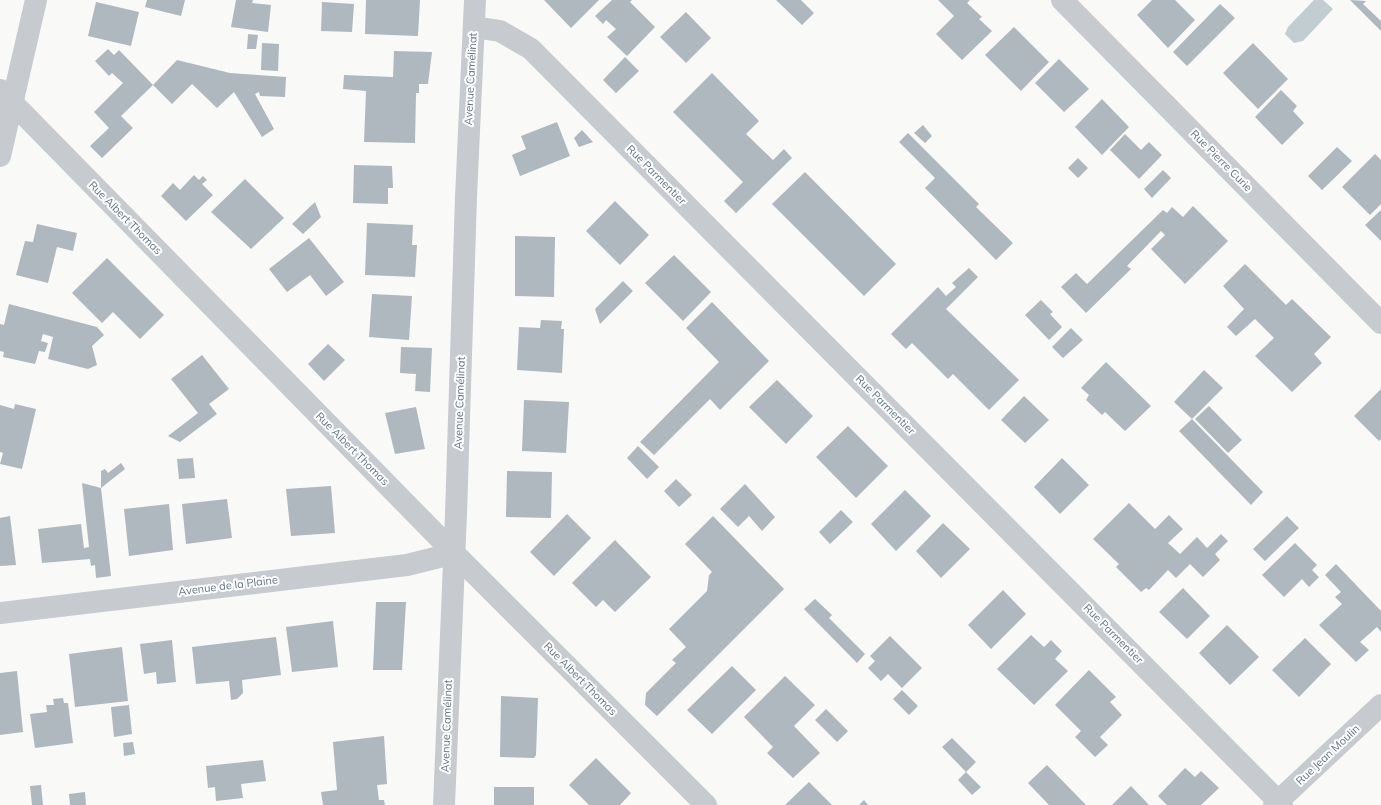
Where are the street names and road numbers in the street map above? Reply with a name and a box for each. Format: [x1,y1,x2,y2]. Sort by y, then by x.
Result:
street label: Avenue Camélinat [462,32,480,126]
street label: Rue Pierre Curie [1187,127,1255,195]
street label: Rue Parmentier [623,142,689,208]
street label: Rue Albert Thomas [86,179,164,257]
street label: Avenue Camélinat [452,356,468,450]
street label: Rue Parmentier [852,372,918,438]
street label: Rue Albert Thomas [313,410,391,488]
street label: Avenue de la Plaine [177,573,279,599]
street label: Rue Parmentier [1080,601,1146,667]
street label: Rue Albert Thomas [541,640,619,718]
street label: Avenue Camélinat [439,679,455,773]
street label: Rue Jean Moulin [1293,722,1363,788]

